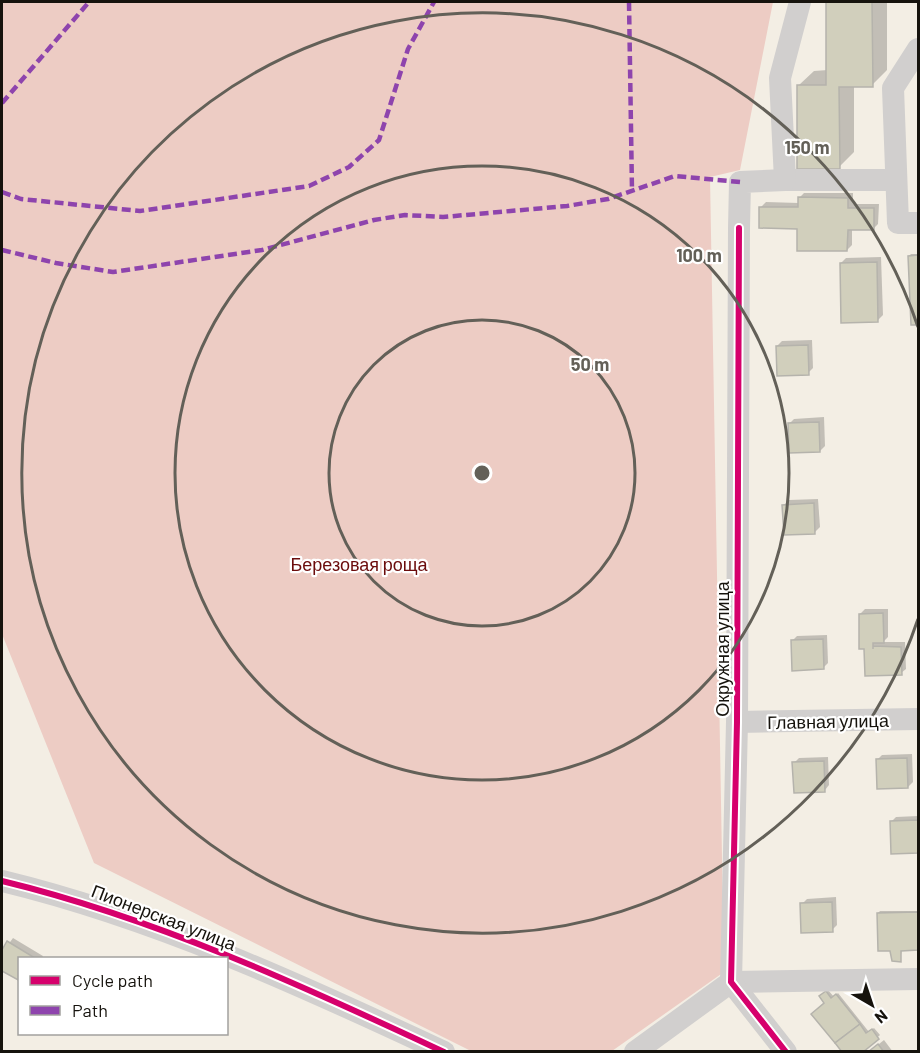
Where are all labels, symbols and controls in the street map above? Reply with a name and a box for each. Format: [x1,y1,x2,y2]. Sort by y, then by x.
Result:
text: 150 m [785,136,829,158]
text: 100 m [676,244,722,266]
text: 50 m [571,353,609,375]
centre of rings [472,463,492,483]
park label: Березовая роща [290,553,429,575]
street label: Окружная улица [711,580,733,717]
street label: Главная улица [767,709,890,733]
street label: Пионерская улица [89,879,240,955]
legend [18,957,228,1035]
text: Cycle path [72,969,153,991]
north arrow [842,975,902,1035]
text: Path [72,999,108,1021]
text: N [872,1006,892,1028]

